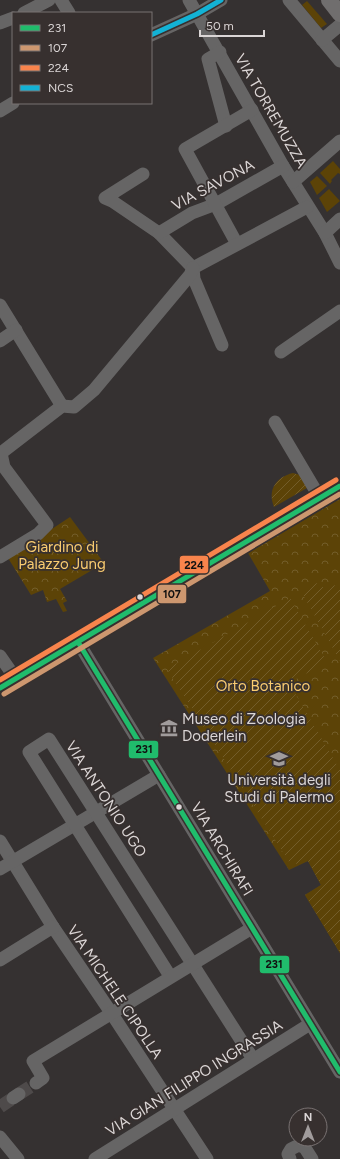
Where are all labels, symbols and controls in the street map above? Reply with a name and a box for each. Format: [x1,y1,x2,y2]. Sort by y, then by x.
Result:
legend [12,12,152,104]
scale bar [200,12,264,38]
text: 50 m [206,19,234,33]
text: 231 [48,21,66,35]
text: 107 [48,41,68,55]
street label: VIA TORREMUZZA [231,51,311,171]
text: 224 [48,61,69,75]
text: NCS [48,81,73,95]
street label: VIA SAVONA [169,156,257,214]
park label: Giardino di Palazzo Jung [18,538,106,573]
line badge: 224 [179,555,209,574]
text: 224 [184,559,204,572]
line badge: 107 [157,584,187,604]
text: 107 [163,588,181,601]
unlabelled marker [135,592,145,602]
park label: Orto Botanico [216,677,311,695]
place label: Museo di Zoologia Doderlein [182,710,306,745]
museum icon: Museo di Zoologia Doderlein [159,718,179,738]
street label: VIA ANTONIO UGO [62,738,150,860]
line badge: 231 [128,740,159,759]
text: 231 [135,743,153,756]
school or university icon: Università degli Studi di Palermo [269,749,289,769]
place label: Università degli Studi di Palermo [224,771,334,806]
street label: VIA ARCHIRAFI [187,799,257,899]
unlabelled marker [174,802,184,812]
street label: VIA MICHELE CIPOLLA [64,922,166,1062]
line badge: 231 [259,955,290,974]
text: 231 [265,958,283,971]
street label: VIA GIAN FILIPPO INGRASSIA [102,1016,286,1140]
north arrow [288,1107,328,1147]
text: N [304,1111,312,1124]

